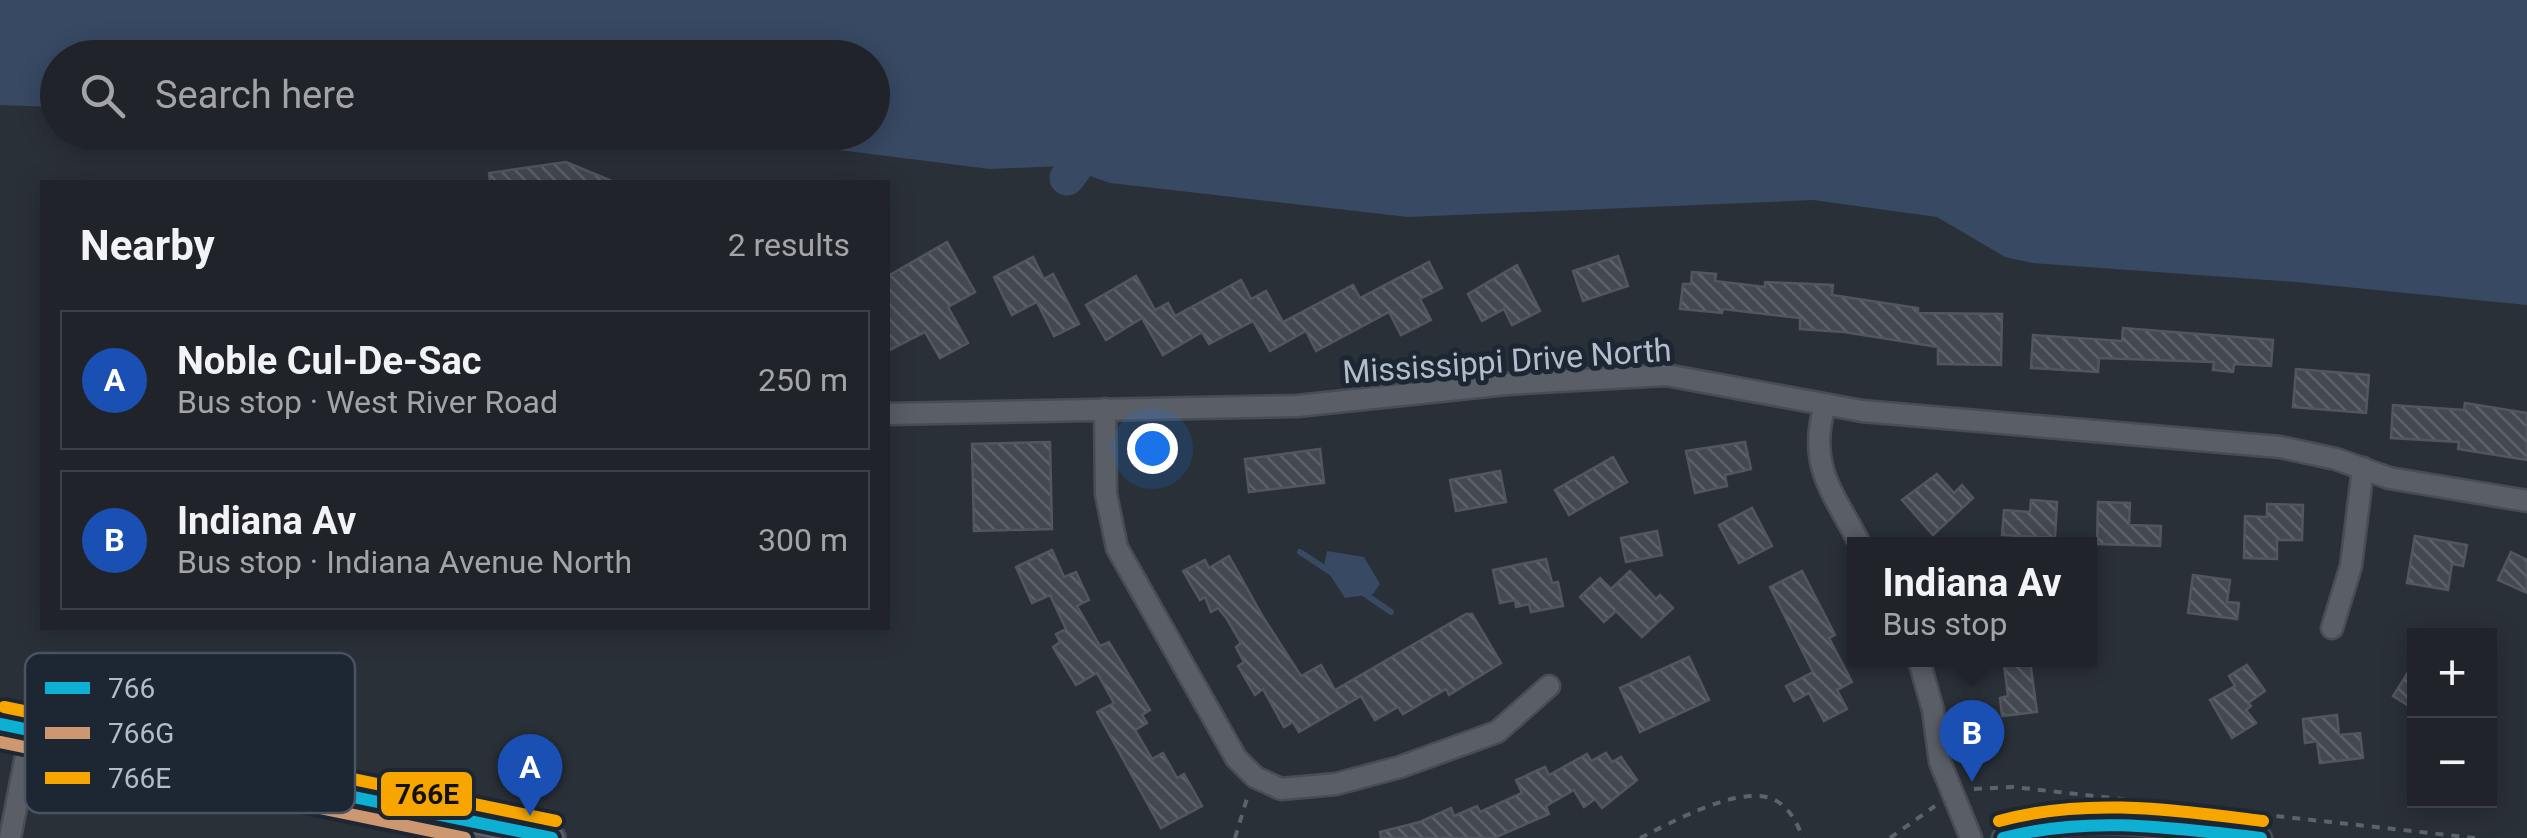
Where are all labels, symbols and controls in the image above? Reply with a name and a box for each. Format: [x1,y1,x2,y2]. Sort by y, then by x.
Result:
search box [40,40,890,150]
icon: search [75,68,130,123]
text: Search here [155,73,355,117]
text: Nearby [80,221,215,270]
text: 2 results [728,226,850,264]
street label: Mississippi Drive North [1341,331,1673,391]
text: Noble Cul-De-Sac [177,339,482,383]
text: A [104,361,125,399]
text: 250 m [758,361,848,399]
text: Bus stop · West River Road [177,383,558,421]
your location [1127,423,1178,474]
text: Indiana Av [177,499,356,543]
text: B [104,521,125,559]
text: 300 m [758,521,848,559]
popup [1847,537,2097,667]
text: Bus stop · Indiana Avenue North [177,543,632,581]
text: Indiana Av [1882,561,2062,605]
text: Bus stop [1882,605,2007,643]
map controls [2407,628,2497,808]
button: + [2407,628,2497,718]
legend [25,653,355,813]
text: 766 [108,672,155,705]
pin: B [1940,700,2004,782]
text: 766G [108,717,174,750]
button: − [2407,718,2497,808]
pin: A [498,734,562,816]
text: 766E [108,762,171,795]
line badge: 766E [379,770,474,818]
text: 766E [395,778,459,811]

